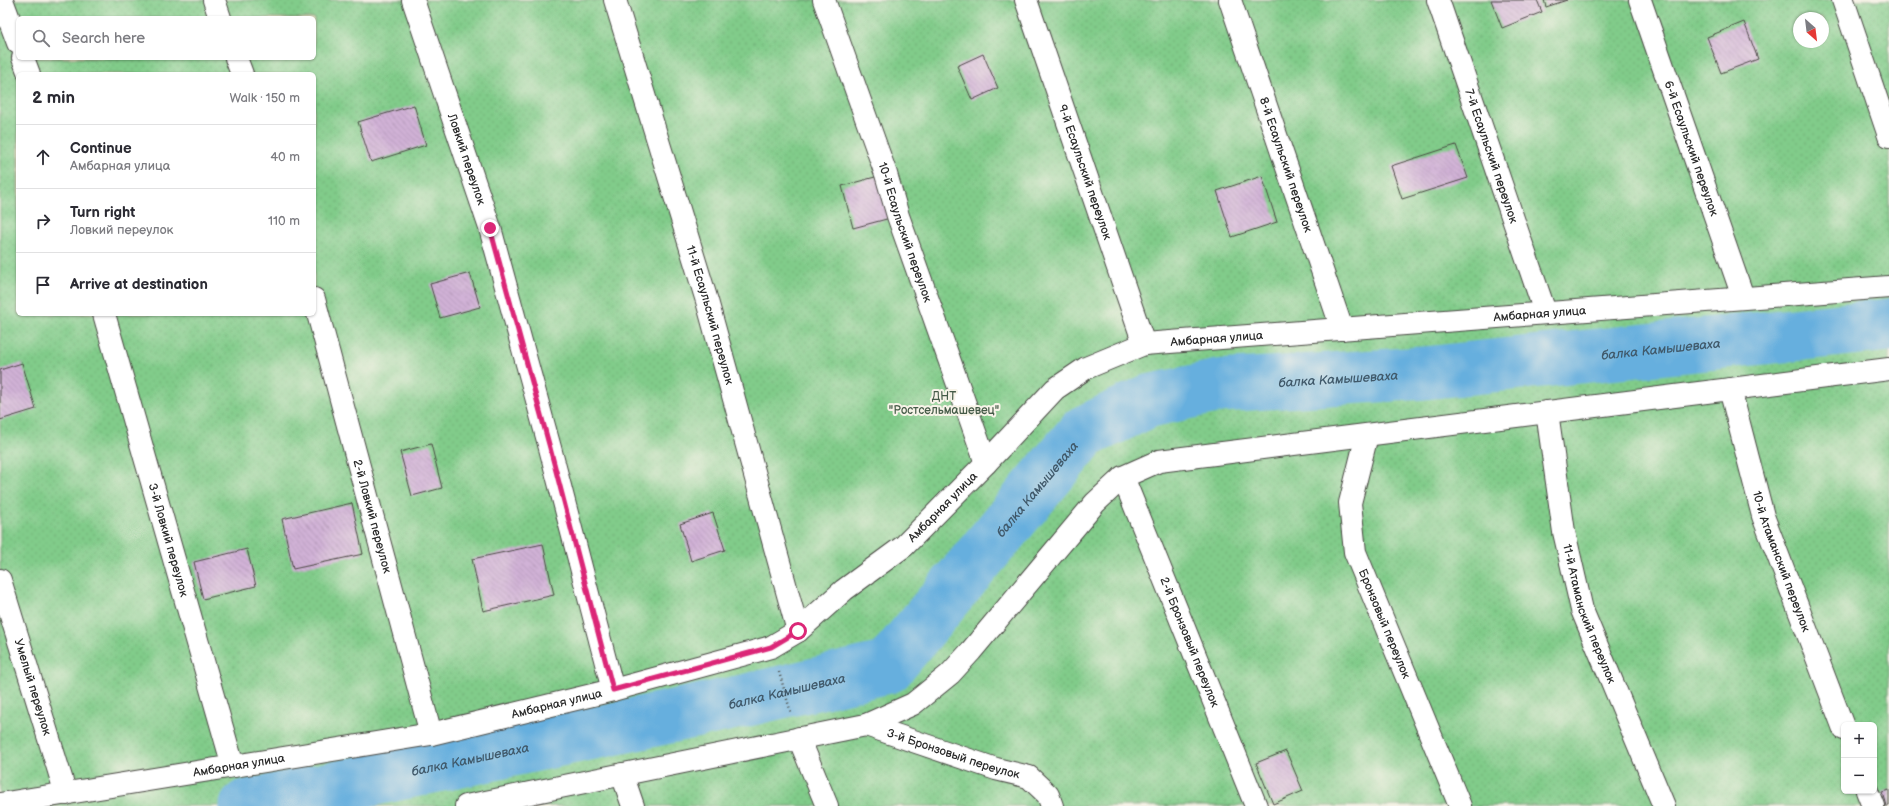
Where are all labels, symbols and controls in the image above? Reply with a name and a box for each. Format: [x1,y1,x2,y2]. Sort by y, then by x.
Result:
north arrow [1793,12,1829,48]
search box [16,16,316,60]
icon: search [30,27,52,49]
text: Search here [62,29,145,48]
street label: 6-й Есаульский переулок [1661,79,1722,219]
street label: 7-й Есаульский переулок [1461,87,1521,226]
text: 2 min [32,88,75,108]
text: Walk · 150 m [229,90,300,106]
street label: 8-й Есаульский переулок [1256,95,1316,235]
street label: 9-й Есаульский переулок [1054,103,1115,242]
street label: Ловкий переулок [444,111,489,208]
text: Continue [70,139,132,158]
icon: ahead [32,146,54,168]
text: 40 m [270,149,300,165]
text: Амбарная улица [70,158,170,174]
street label: 10-й Есаульский переулок [874,160,935,305]
text: Turn right [70,203,135,222]
icon: right [32,210,54,232]
text: 110 m [268,213,300,229]
route end [481,219,499,237]
text: Ловкий переулок [70,222,173,238]
street label: 11-й Есаульский переулок [682,244,737,387]
icon: arrive [32,274,54,296]
text: Arrive at destination [70,275,208,294]
street label: Амбарная улица [1492,303,1587,325]
street label: Амбарная улица [1169,328,1264,350]
water label: балка Камышеваха [1601,335,1722,364]
water label: балка Камышеваха [1278,368,1399,391]
park label: ДНТ "Ростсельмашевец" [889,389,999,418]
water label: балка Камышеваха [993,438,1082,541]
street label: 2-й Ловкий переулок [350,458,395,576]
street label: Амбарная улица [904,469,981,546]
street label: 3-й Ловкий переулок [145,482,192,599]
street label: 10-й Атаманский переулок [1749,489,1814,635]
street label: 11-й Атаманский переулок [1559,543,1619,687]
street label: Бронзовый переулок [1355,567,1414,682]
street label: 2-й Бронзовый переулок [1156,575,1222,710]
route start [789,622,807,640]
street label: Умелый переулок [11,637,55,738]
water label: балка Камышеваха [727,670,847,713]
street label: Амбарная улица [509,686,604,723]
map controls [1841,722,1877,794]
button: + [1841,722,1877,758]
street label: 3-й Бронзовый переулок [885,726,1022,783]
water label: балка Камышеваха [410,740,531,780]
street label: Амбарная улица [191,751,286,781]
button: − [1841,758,1877,794]

